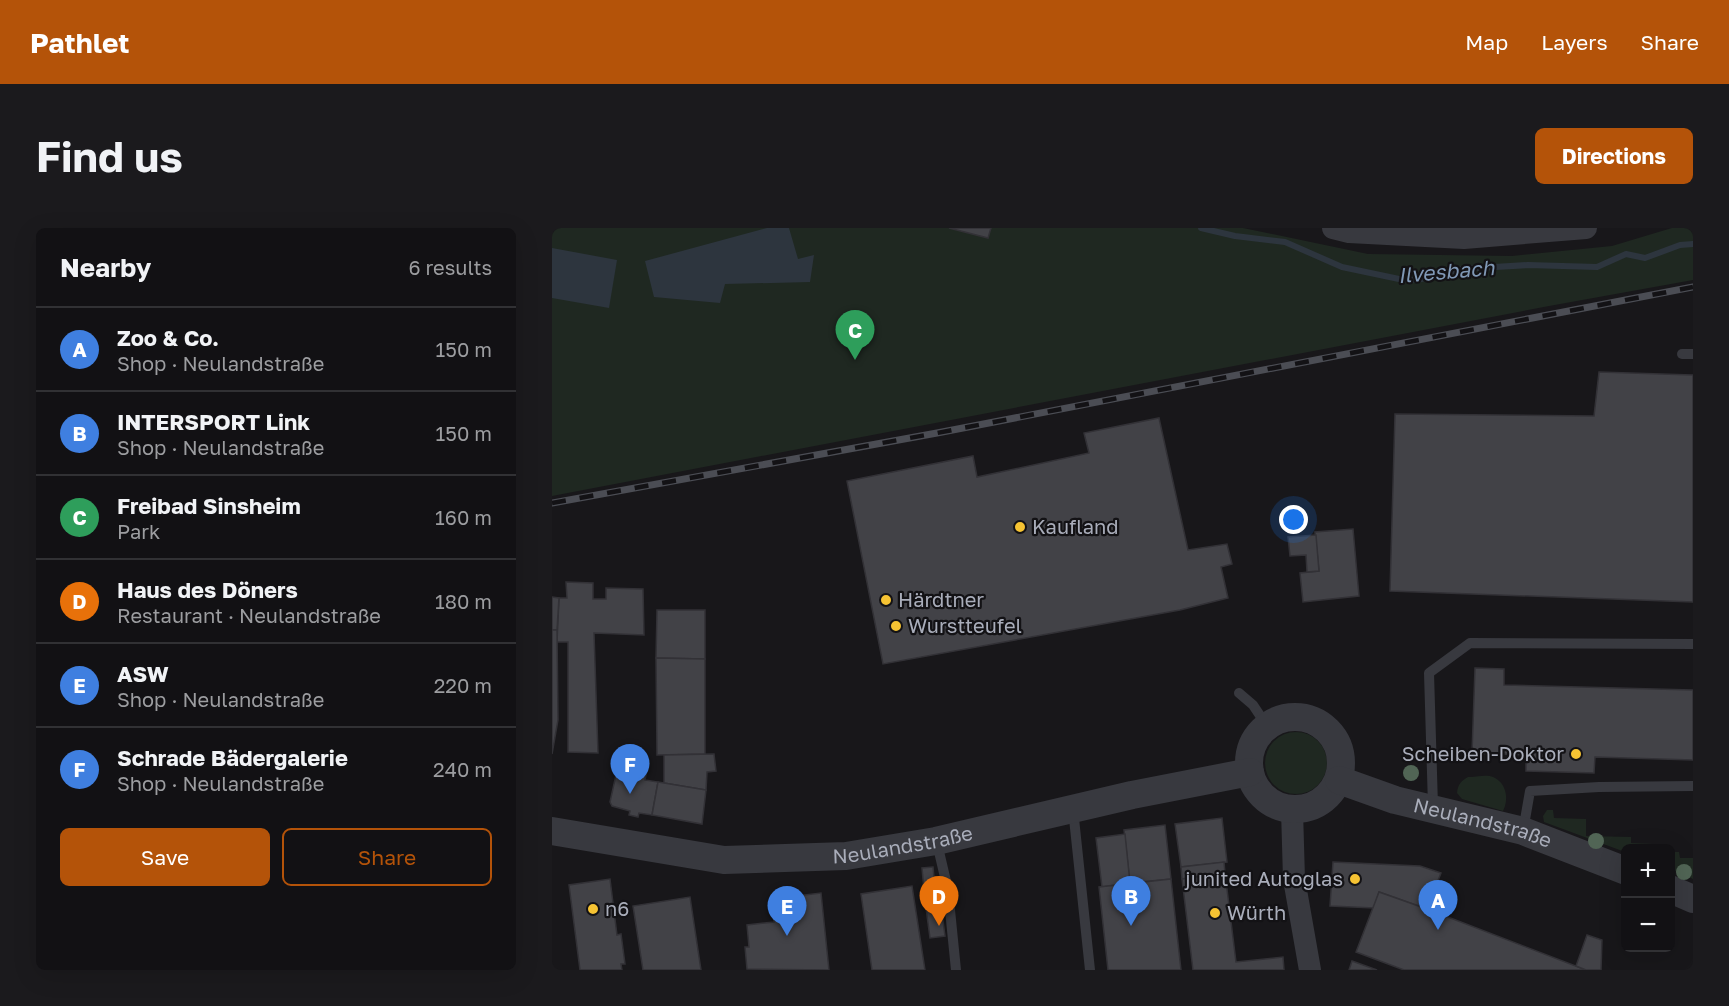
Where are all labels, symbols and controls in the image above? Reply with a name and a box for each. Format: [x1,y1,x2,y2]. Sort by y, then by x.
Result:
text: Pathlet [30,26,130,59]
text: Map [1465,29,1508,55]
text: Layers [1541,29,1608,55]
text: Share [1641,29,1699,55]
button: Directions [1535,128,1693,184]
text: Find us [36,131,183,181]
text: Nearby [60,252,151,283]
water label: Ilvesbach [1397,254,1496,288]
text: 6 results [408,255,492,279]
pin: C [836,310,874,360]
text: Zoo & Co. [117,324,219,351]
text: A [72,337,87,361]
text: 150 m [436,337,492,361]
text: Shop · Neulandstraße [117,351,324,375]
text: INTERSPORT Link [117,408,310,435]
text: B [72,421,87,445]
text: 150 m [436,421,492,445]
text: Shop · Neulandstraße [117,435,324,459]
text: Freibad Sinsheim [117,492,301,519]
text: C [72,505,87,529]
text: 160 m [435,505,492,529]
your location [1279,505,1308,534]
place label: Kaufland [1032,514,1119,538]
text: Park [117,519,160,543]
marker: Kaufland [1013,520,1027,534]
text: Haus des Döners [117,576,298,603]
place label: Härdtner [898,587,984,611]
text: D [72,589,87,613]
text: 180 m [435,589,492,613]
marker: Härdtner [879,593,893,607]
text: Restaurant · Neulandstraße [117,603,381,627]
place label: Wurstteufel [908,613,1022,637]
marker: Wurstteufel [889,619,903,633]
text: ASW [117,660,169,687]
text: E [73,673,86,697]
text: 220 m [434,673,492,697]
text: Shop · Neulandstraße [117,687,324,711]
place label: Scheiben-Doktor [1402,741,1564,765]
text: Schrade Bädergalerie [117,744,348,771]
pin: F [610,744,650,794]
marker: Scheiben-Doktor [1569,747,1583,761]
text: F [74,757,85,781]
text: 240 m [433,757,492,781]
text: Shop · Neulandstraße [117,771,324,795]
street label: Neulandstraße [1411,792,1556,852]
street label: Neulandstraße [832,820,975,867]
button: Save [60,828,270,886]
button: Share [282,828,492,886]
map controls [1621,844,1675,952]
button: + [1621,844,1675,898]
place label: junited Autoglas [1184,866,1343,890]
marker: junited Autoglas [1348,872,1362,886]
pin: D [920,876,958,926]
pin: B [1112,876,1150,926]
pin: A [1418,880,1458,930]
pin: E [768,886,806,936]
place label: n6 [605,896,629,920]
button: − [1621,898,1675,952]
place label: Würth [1227,900,1286,924]
marker: n6 [586,902,600,916]
marker: Würth [1208,906,1222,920]

